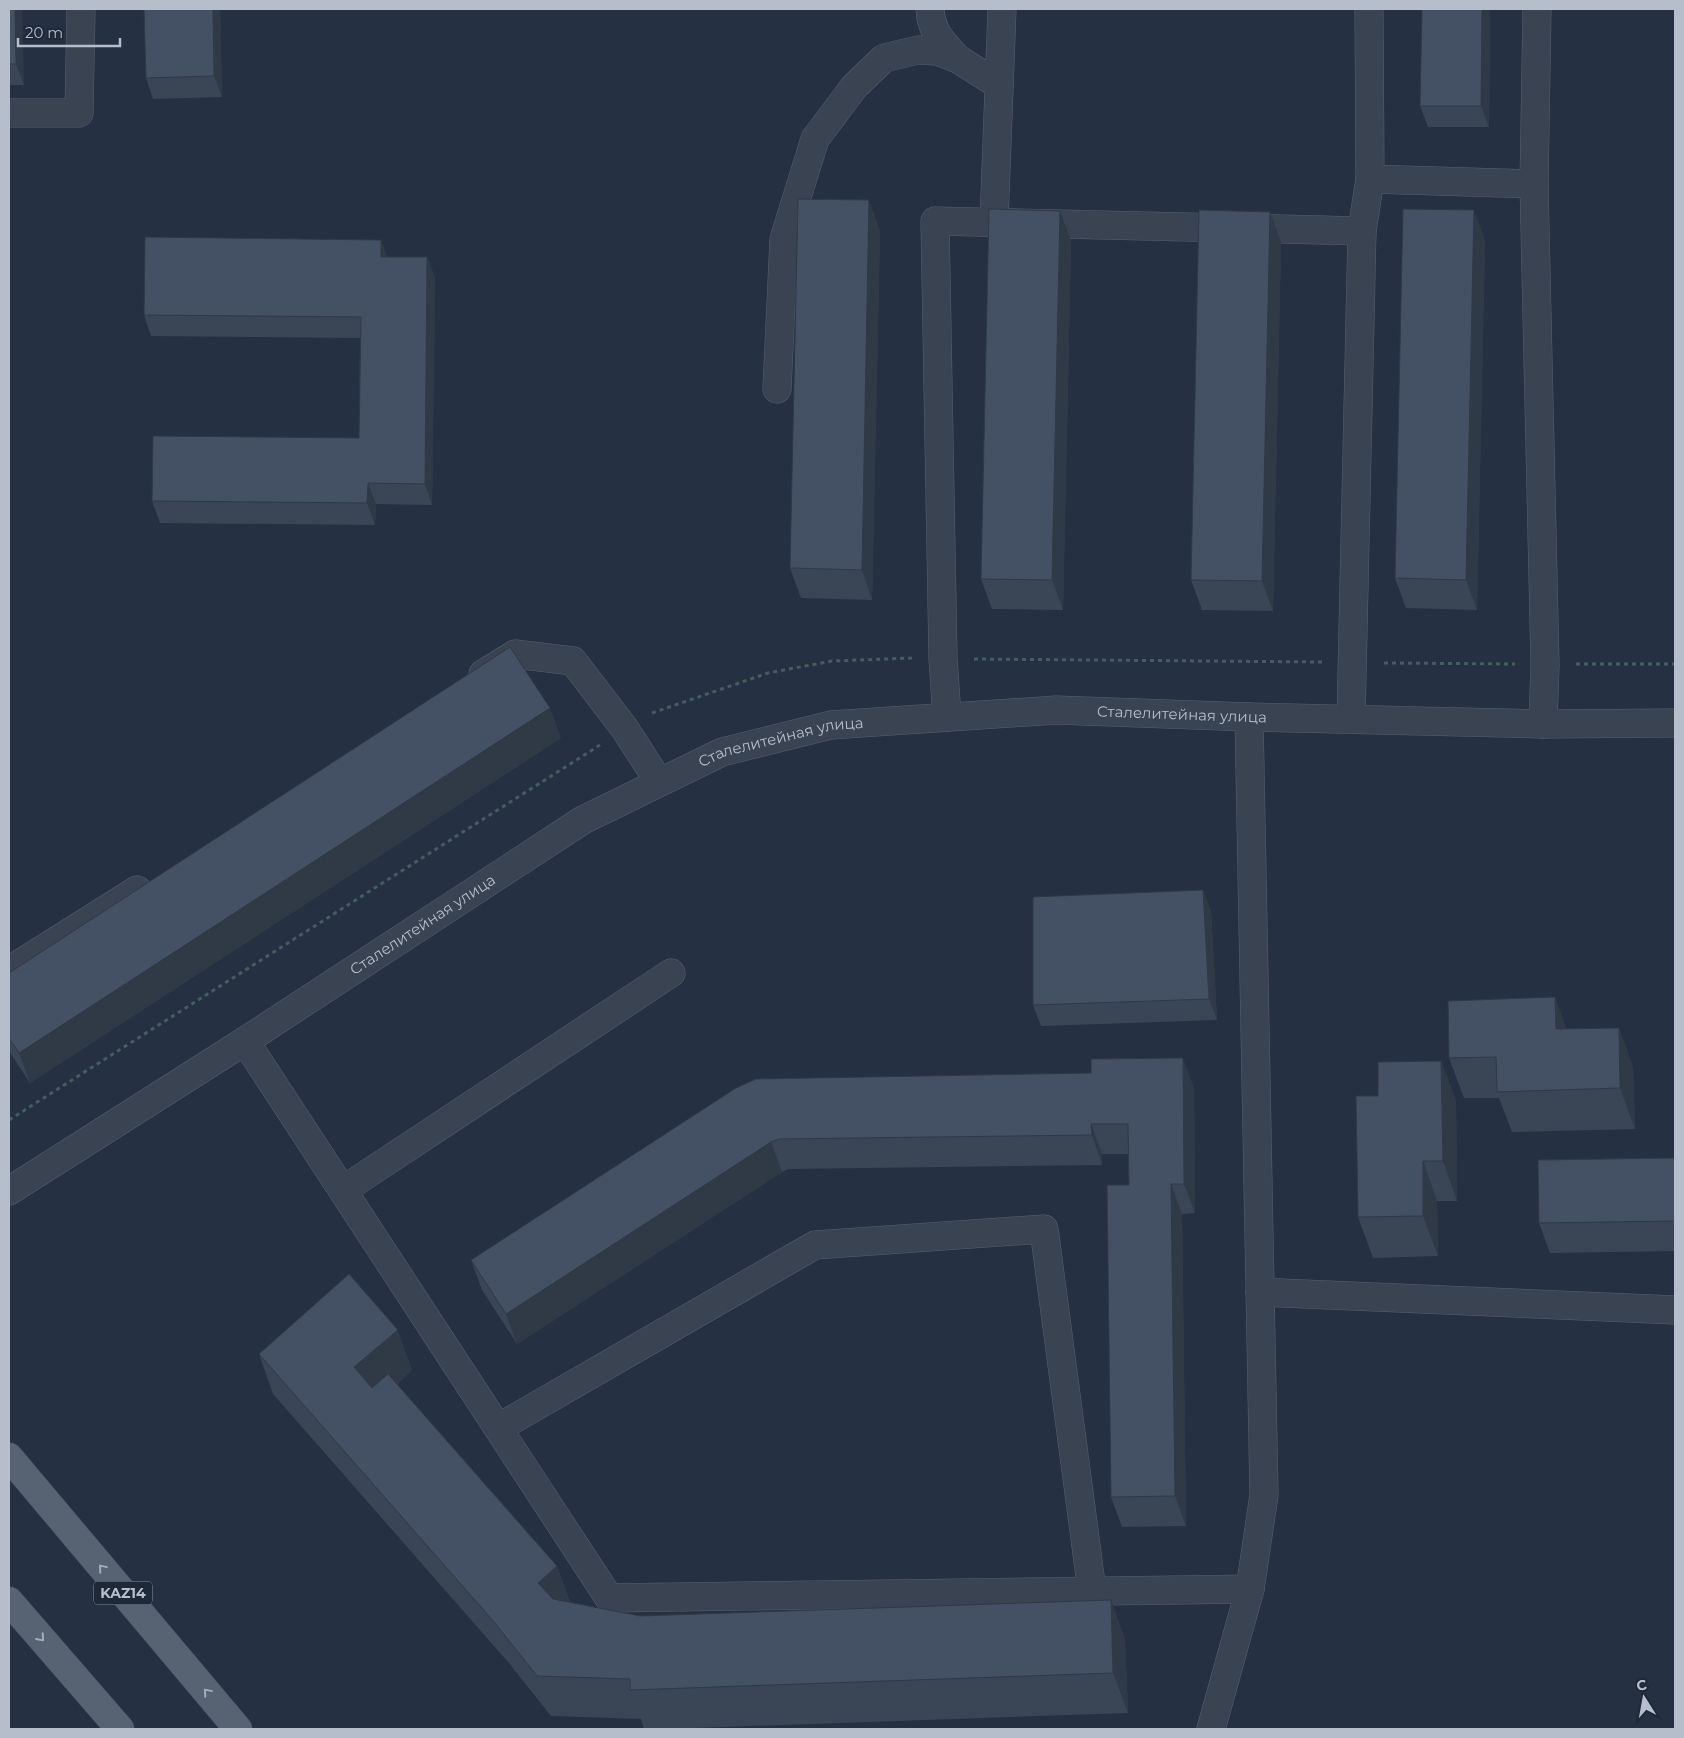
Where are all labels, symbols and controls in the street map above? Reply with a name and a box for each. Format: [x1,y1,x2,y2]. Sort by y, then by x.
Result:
scale bar [18,15,120,47]
text: 20 m [25,23,63,42]
street label: Сталелитейная улица [1097,701,1267,726]
street label: Сталелитейная улица [695,713,864,771]
street label: Сталелитейная улица [346,870,499,979]
one-way arrow [98,1564,107,1573]
road number: KAZ14 [94,1582,152,1605]
one-way arrow [35,1632,44,1641]
north arrow [1619,1673,1669,1723]
text: С [1635,1675,1648,1695]
one-way arrow [204,1689,212,1698]

